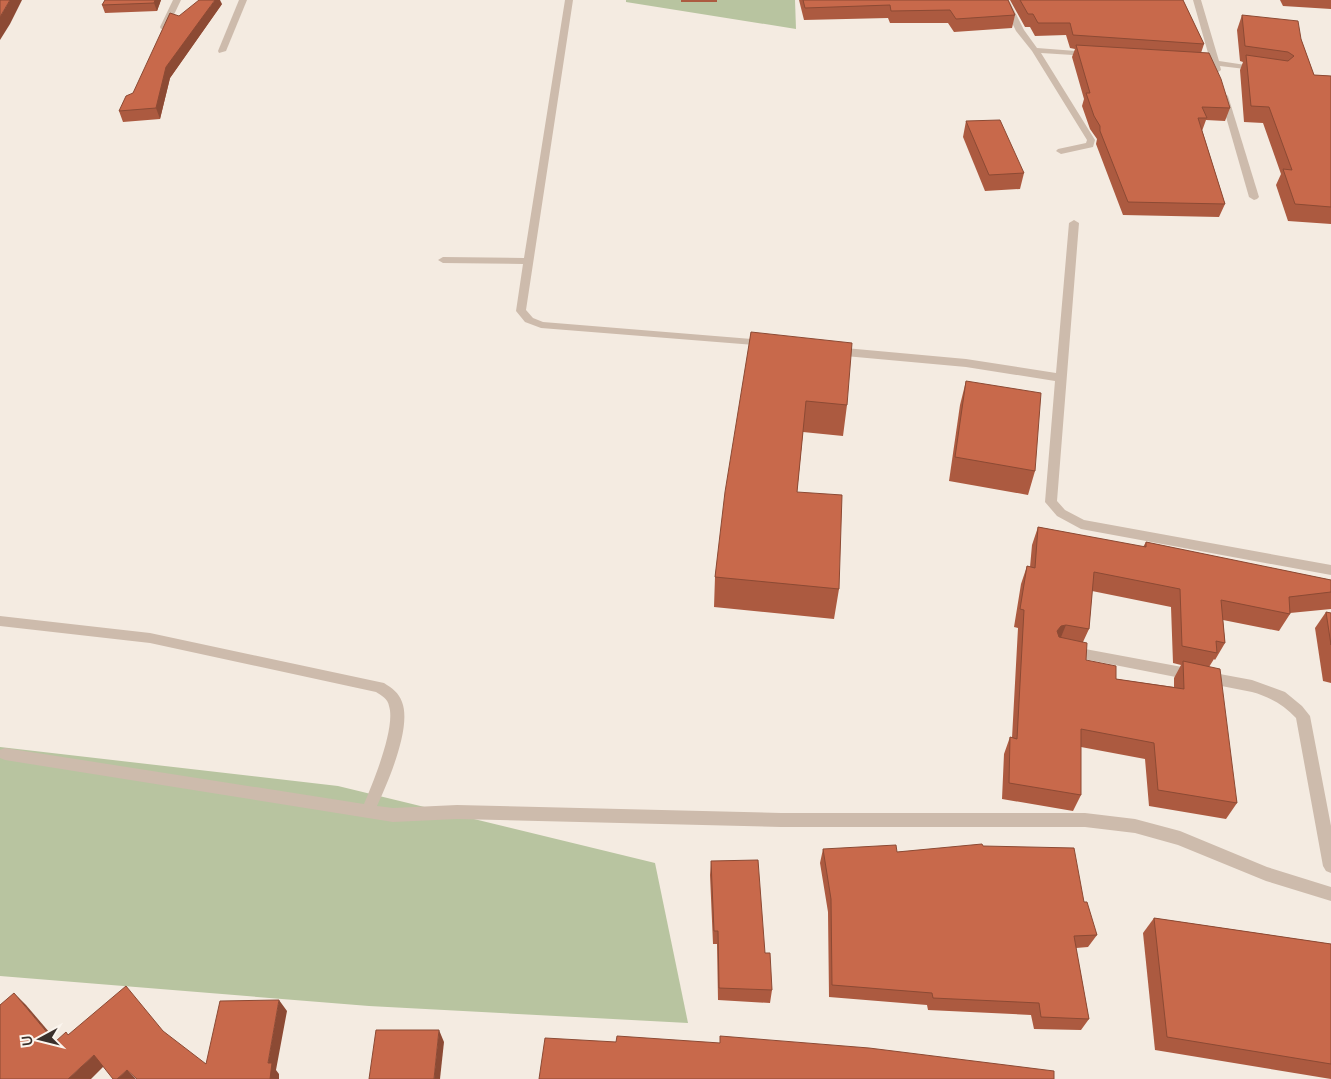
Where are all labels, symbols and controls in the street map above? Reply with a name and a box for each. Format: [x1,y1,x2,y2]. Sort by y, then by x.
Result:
north arrow [15,1014,65,1064]
text: U [18,1034,36,1047]

